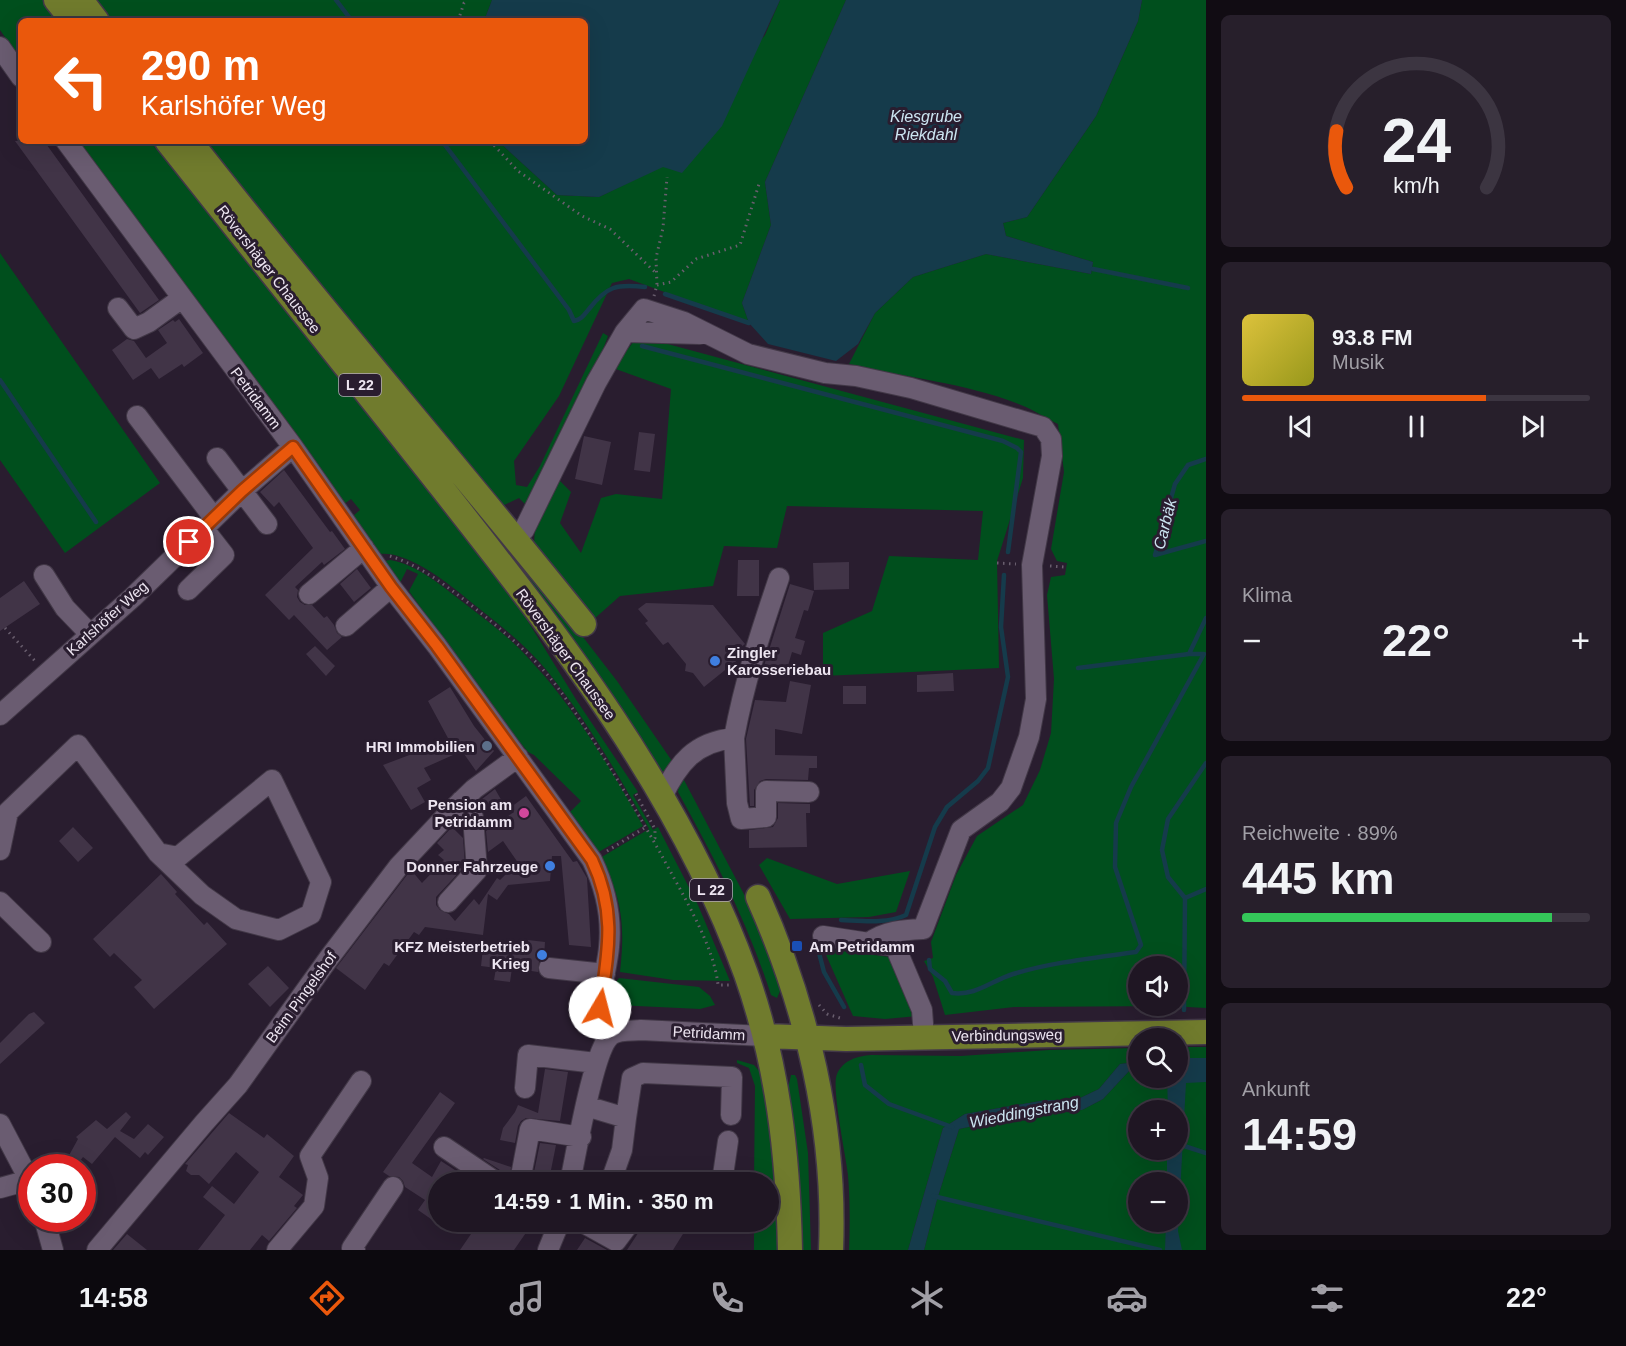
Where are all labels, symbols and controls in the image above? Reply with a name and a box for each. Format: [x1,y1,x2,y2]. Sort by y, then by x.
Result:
icon: left [42,42,120,120]
text: 290 m [141,42,260,89]
text: Karlshöfer Weg [141,91,327,121]
text: 24 [1381,106,1451,175]
water label: Kiesgrube Riekdahl [890,108,962,143]
text: km/h [1393,174,1439,198]
street label: Rövershäger Chaussee [214,202,324,336]
text: 93.8 FM [1332,325,1413,350]
text: Musik [1332,351,1384,373]
street label: Petridamm [227,364,285,432]
road number: L 22 [339,374,381,396]
icon: previous [1284,410,1317,443]
icon: pause [1400,410,1433,443]
icon: next [1516,410,1549,443]
water label: Carbäk [1151,496,1180,551]
pin [163,516,214,567]
icon: arrive [172,525,205,558]
street label: Karlshöfer Weg [63,577,151,659]
text: Klima [1242,584,1292,606]
street label: Rövershäger Chaussee [513,585,619,723]
text: 22° [1382,615,1450,666]
text: − [1242,622,1261,659]
text: + [1571,622,1590,659]
place label: Zingler Karosseriebau [727,644,831,678]
marker: Zingler Karosseriebau [708,654,722,668]
place label: HRI Immobilien [366,738,475,755]
marker: HRI Immobilien [480,739,494,753]
place label: Pension am Petridamm [428,796,512,830]
marker: Pension am Petridamm [517,806,531,820]
text: Reichweite · 89% [1242,822,1398,844]
text: 445 km [1242,853,1395,904]
place label: Donner Fahrzeuge [406,858,538,875]
marker: Donner Fahrzeuge [543,859,557,873]
road number: L 22 [690,879,732,901]
place label: KFZ Meisterbetrieb Krieg [394,938,530,972]
place label: Am Petridamm [809,938,915,955]
marker: Am Petridamm [790,939,804,953]
street label: Beim Pingelshof [262,947,340,1046]
marker: KFZ Meisterbetrieb Krieg [535,948,549,962]
map controls [1128,956,1188,1232]
button: sound [1128,956,1188,1016]
position arrow [568,976,632,1040]
street label: Petridamm [672,1023,746,1043]
street label: Verbindungsweg [951,1026,1063,1044]
button: search [1128,1028,1188,1088]
text: Ankunft [1242,1078,1310,1100]
water label: Wieddingstrang [968,1093,1080,1131]
button: + [1128,1100,1188,1160]
text: 14:59 [1242,1109,1357,1160]
speed limit sign: 30 [18,1154,96,1232]
button: − [1128,1172,1188,1232]
text: 14:59 · 1 Min. · 350 m [493,1189,714,1214]
icon: directions [306,1277,348,1319]
icon: music [506,1277,548,1319]
icon: phone [706,1277,748,1319]
icon: climate [906,1277,948,1319]
icon: car [1106,1277,1148,1319]
icon: filters [1306,1277,1348,1319]
text: 14:58 [79,1283,148,1313]
text: 22° [1506,1283,1547,1313]

